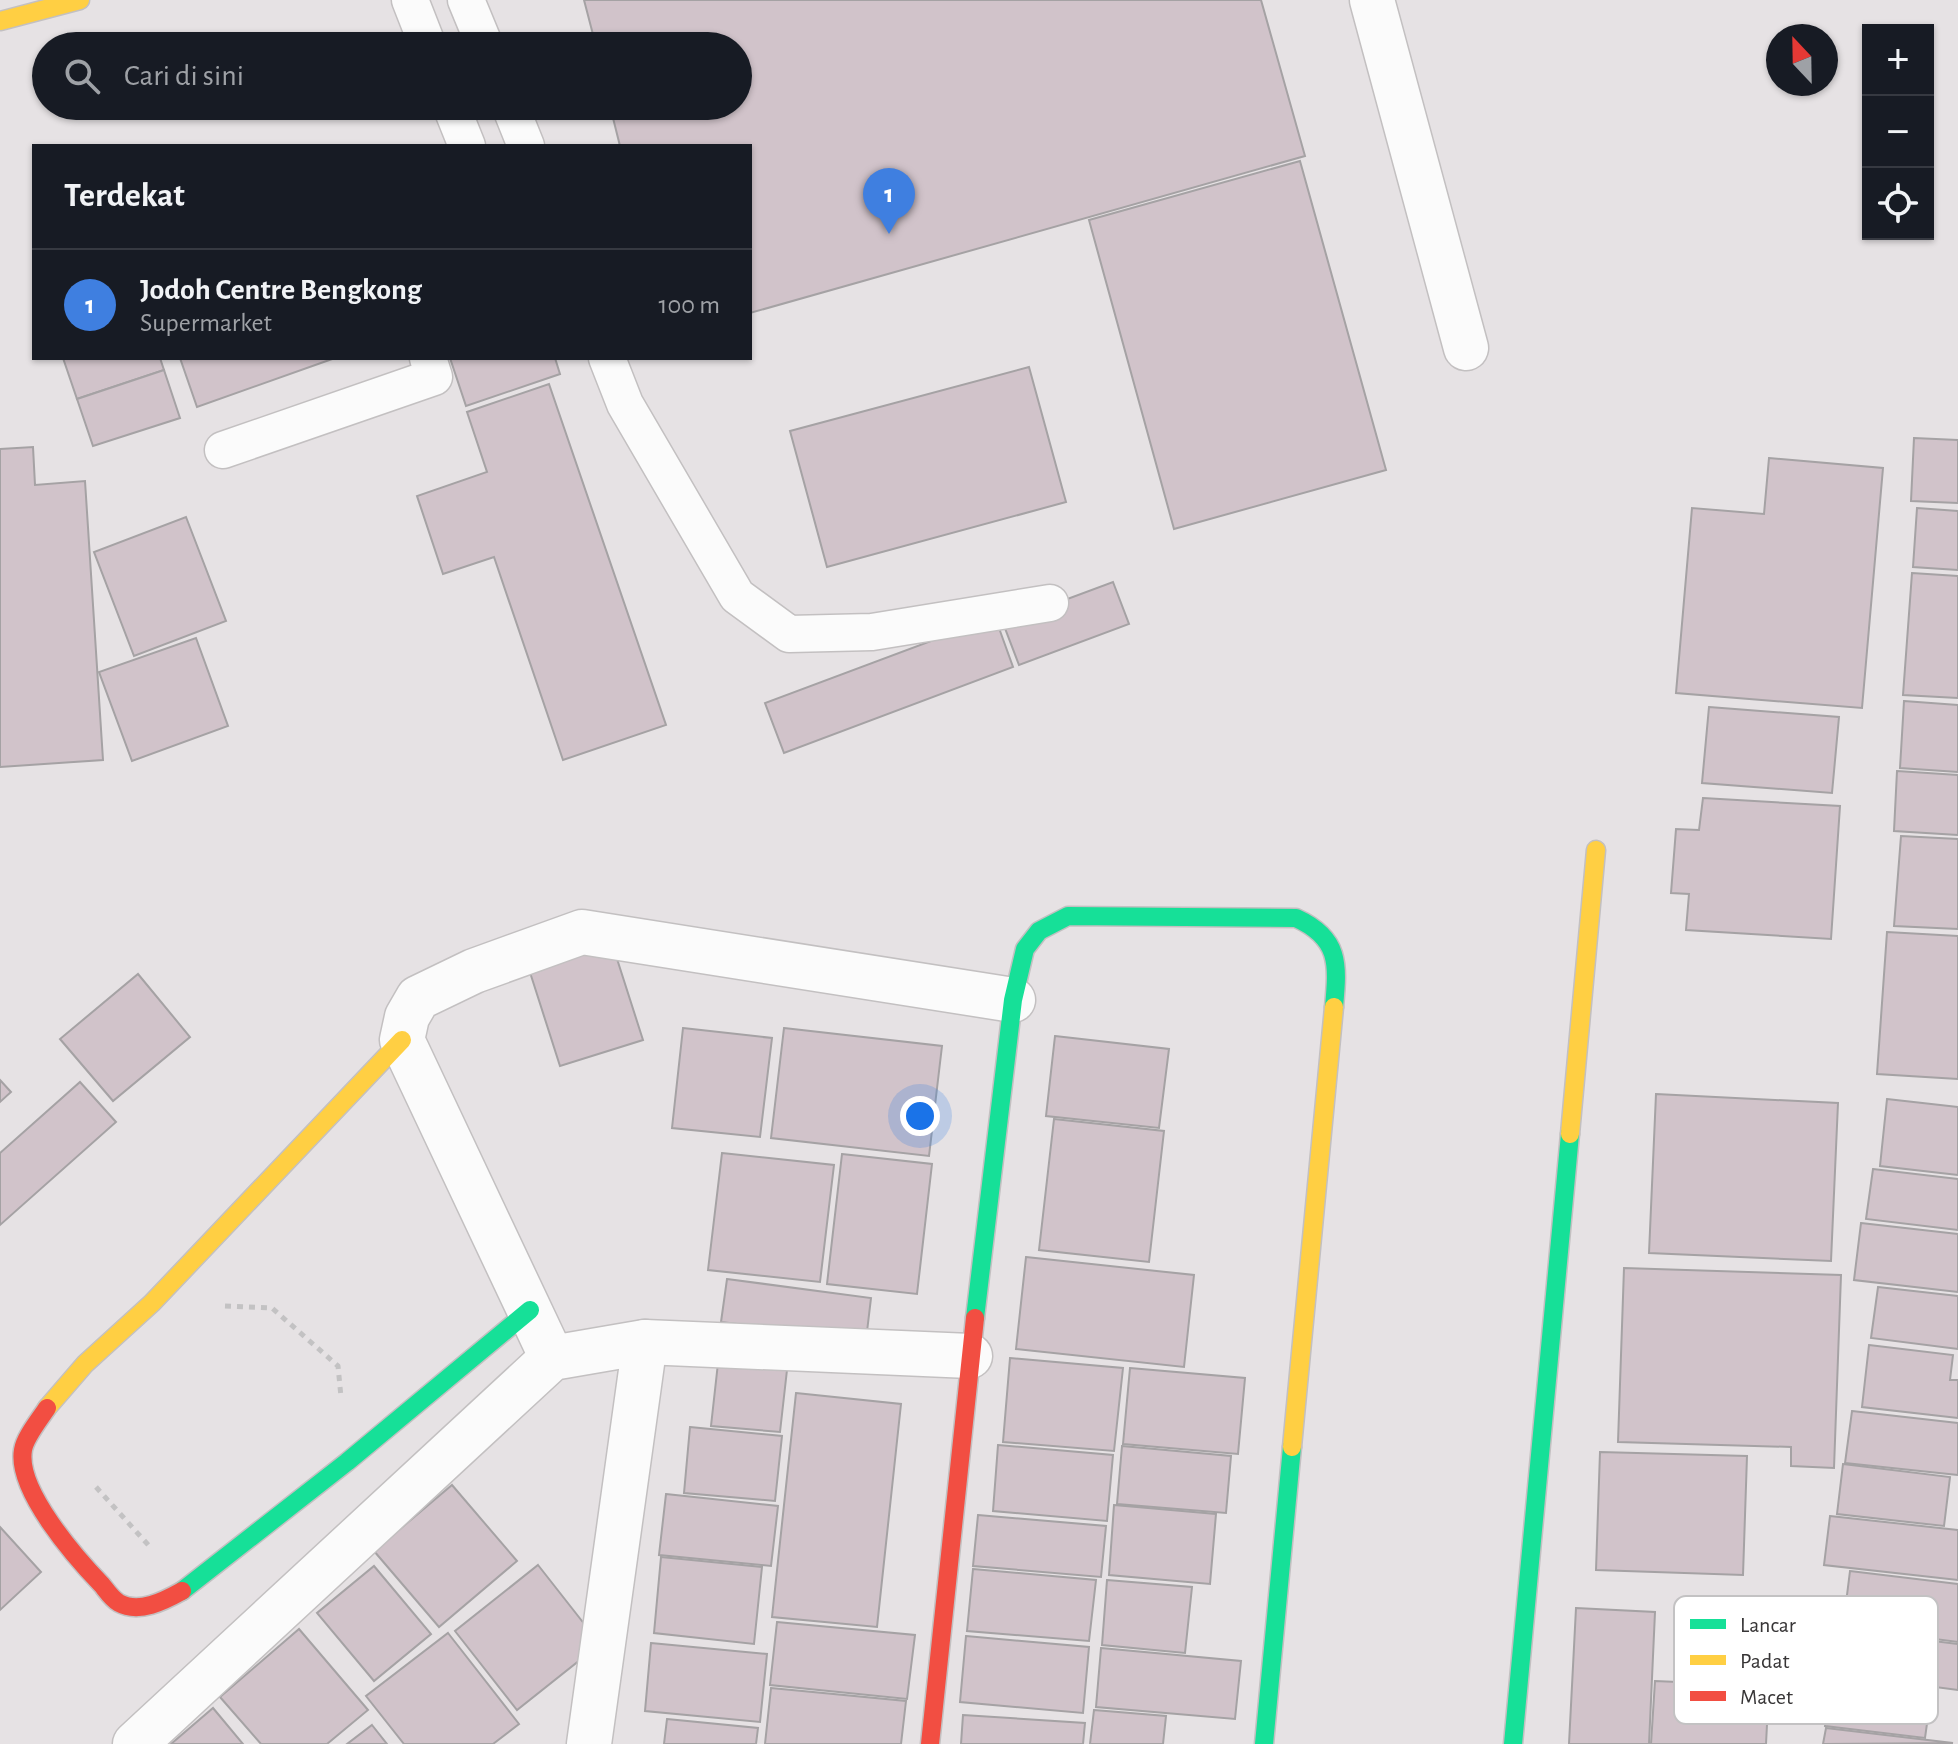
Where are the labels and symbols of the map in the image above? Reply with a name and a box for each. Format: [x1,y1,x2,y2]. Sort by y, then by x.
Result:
north arrow [1766,24,1838,96]
pin: 1 [863,168,915,234]
your location [900,1096,940,1136]
legend [1674,1596,1938,1724]
text: Lancar [1740,1614,1796,1636]
text: Padat [1740,1650,1790,1672]
text: Macet [1740,1686,1793,1708]

